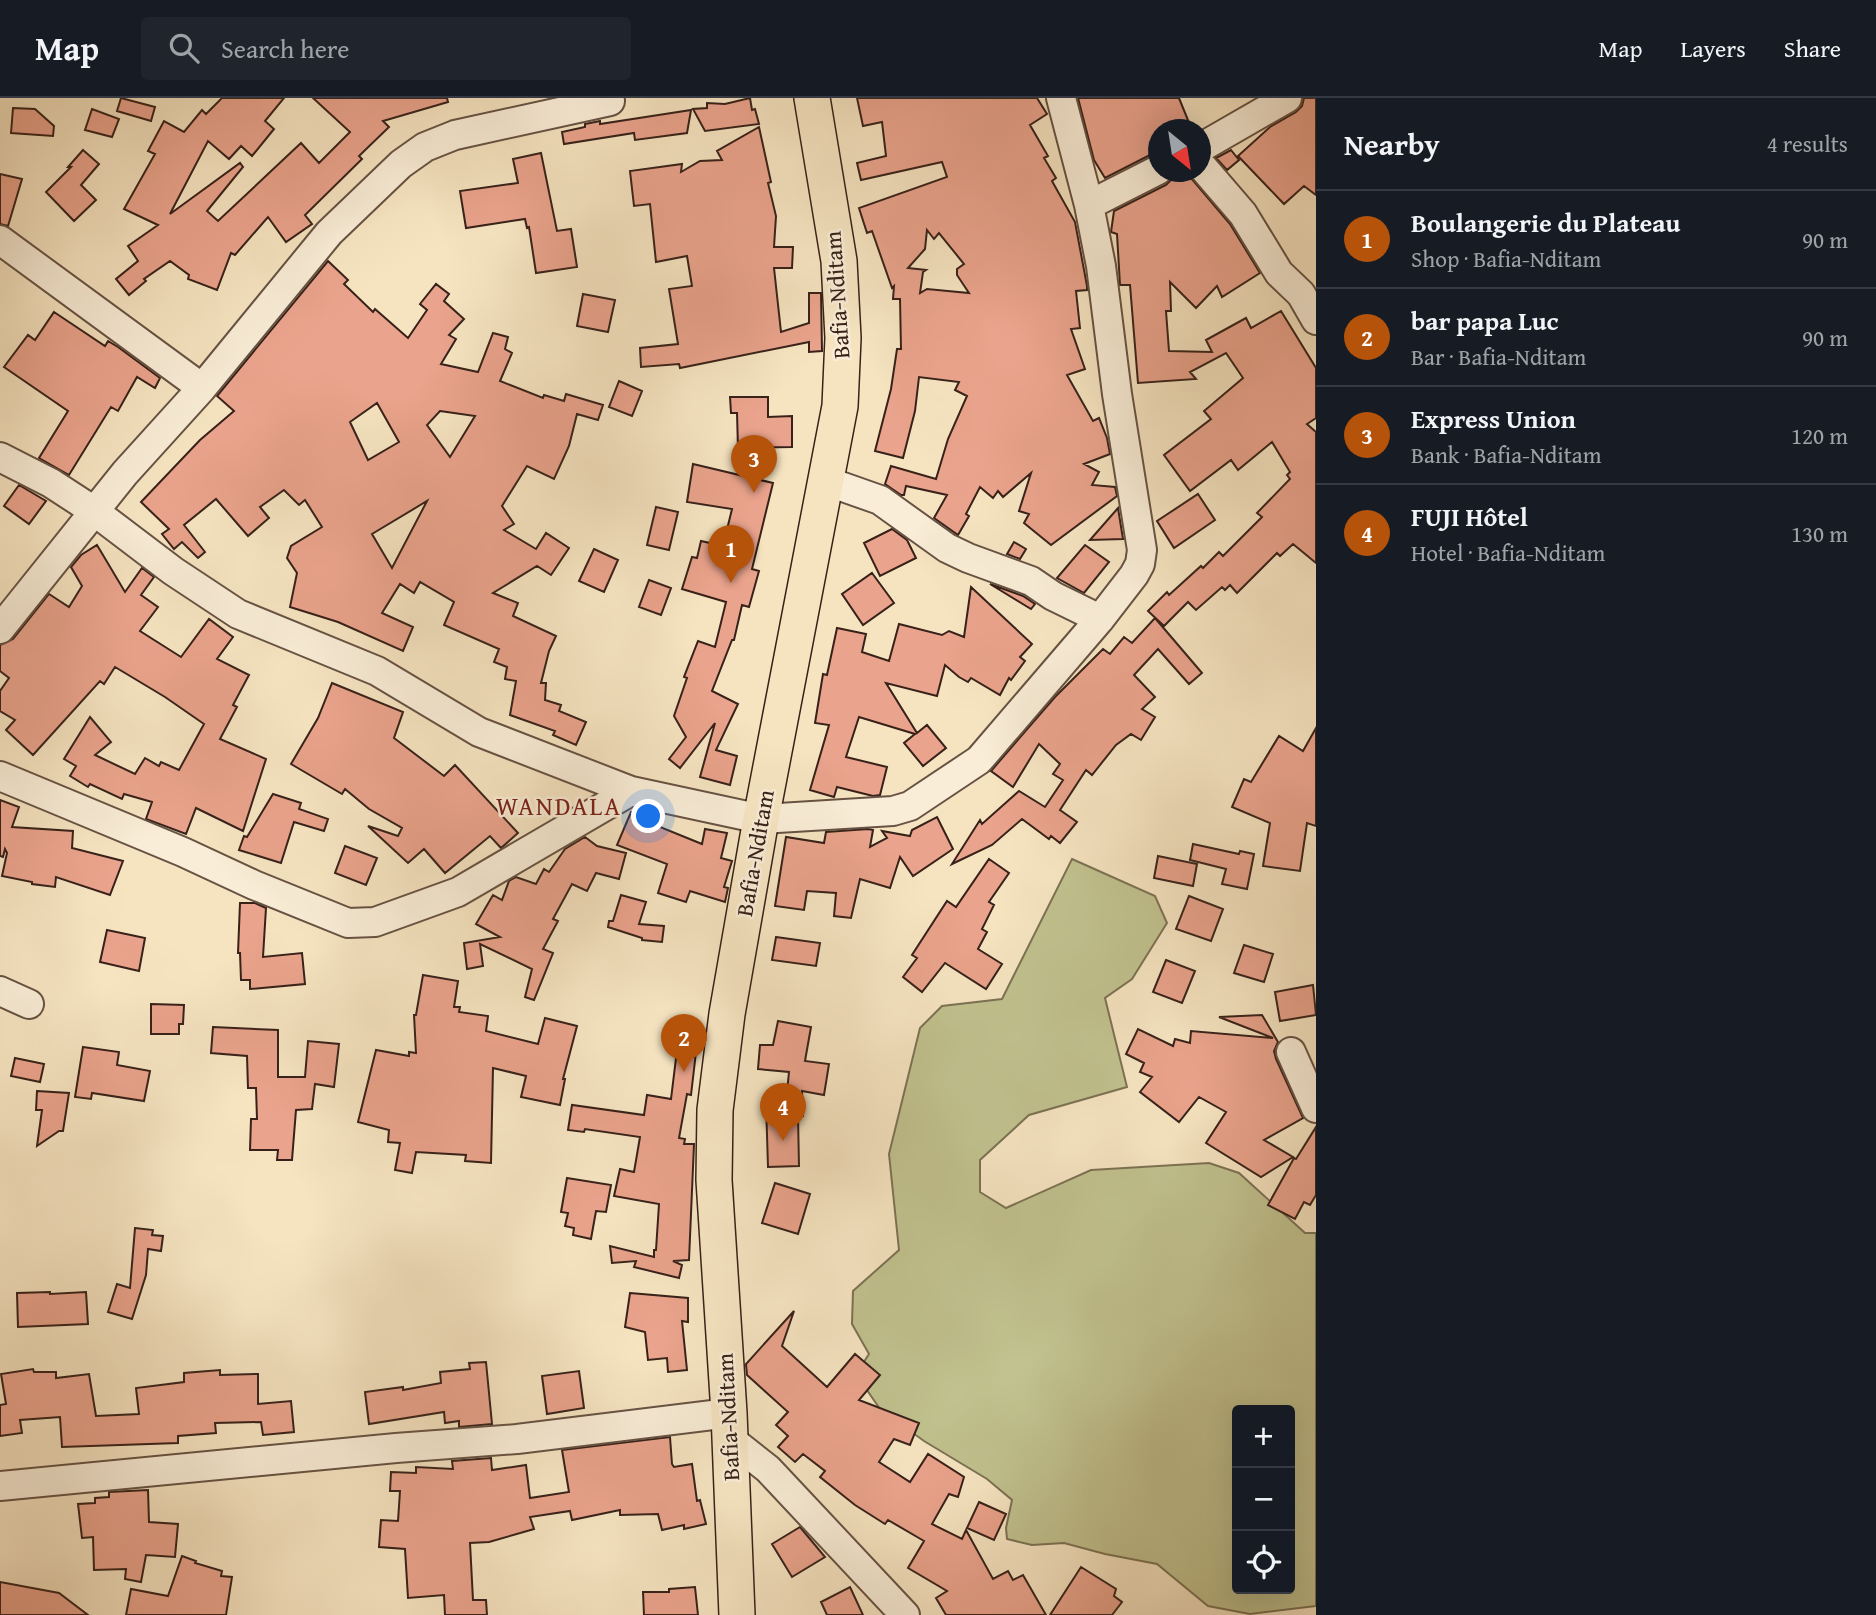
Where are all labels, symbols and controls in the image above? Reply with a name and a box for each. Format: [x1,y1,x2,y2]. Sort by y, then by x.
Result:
search box [141,17,631,80]
text: Map [35,24,99,72]
icon: search [165,29,203,67]
text: Search here [221,29,349,68]
text: Map [1599,31,1642,66]
text: Layers [1680,31,1746,66]
text: Share [1784,31,1841,66]
north arrow [1148,119,1211,182]
text: Nearby [1344,122,1440,166]
text: 4 results [1767,127,1848,160]
text: Boulangerie du Plateau [1411,203,1680,242]
text: 1 [1361,223,1373,256]
text: 90 m [1802,223,1848,256]
street label: Bafia-Nditam [816,230,857,360]
text: Shop · Bafia-Nditam [1411,242,1601,275]
text: bar papa Luc [1411,301,1559,340]
text: 2 [1361,321,1373,354]
text: 90 m [1802,321,1848,354]
text: Bar · Bafia-Nditam [1411,340,1586,373]
text: Express Union [1411,399,1576,438]
text: 3 [1361,419,1373,452]
text: 120 m [1791,419,1848,452]
pin: 3 [731,435,777,493]
text: Bank · Bafia-Nditam [1411,438,1602,471]
text: FUJI Hôtel [1411,497,1528,536]
text: 4 [1361,517,1373,550]
text: 130 m [1791,517,1848,550]
pin: 1 [708,525,754,583]
text: Hotel · Bafia-Nditam [1411,536,1605,569]
district label: WANDALA [496,786,622,825]
street label: Bafia-Nditam [727,787,782,919]
your location [631,799,665,833]
pin: 2 [661,1014,707,1072]
pin: 4 [760,1083,806,1141]
street label: Bafia-Nditam [708,1352,747,1482]
map controls [1232,1405,1295,1594]
button: + [1232,1405,1295,1468]
button: − [1232,1468,1295,1531]
button: locate [1232,1531,1295,1594]

